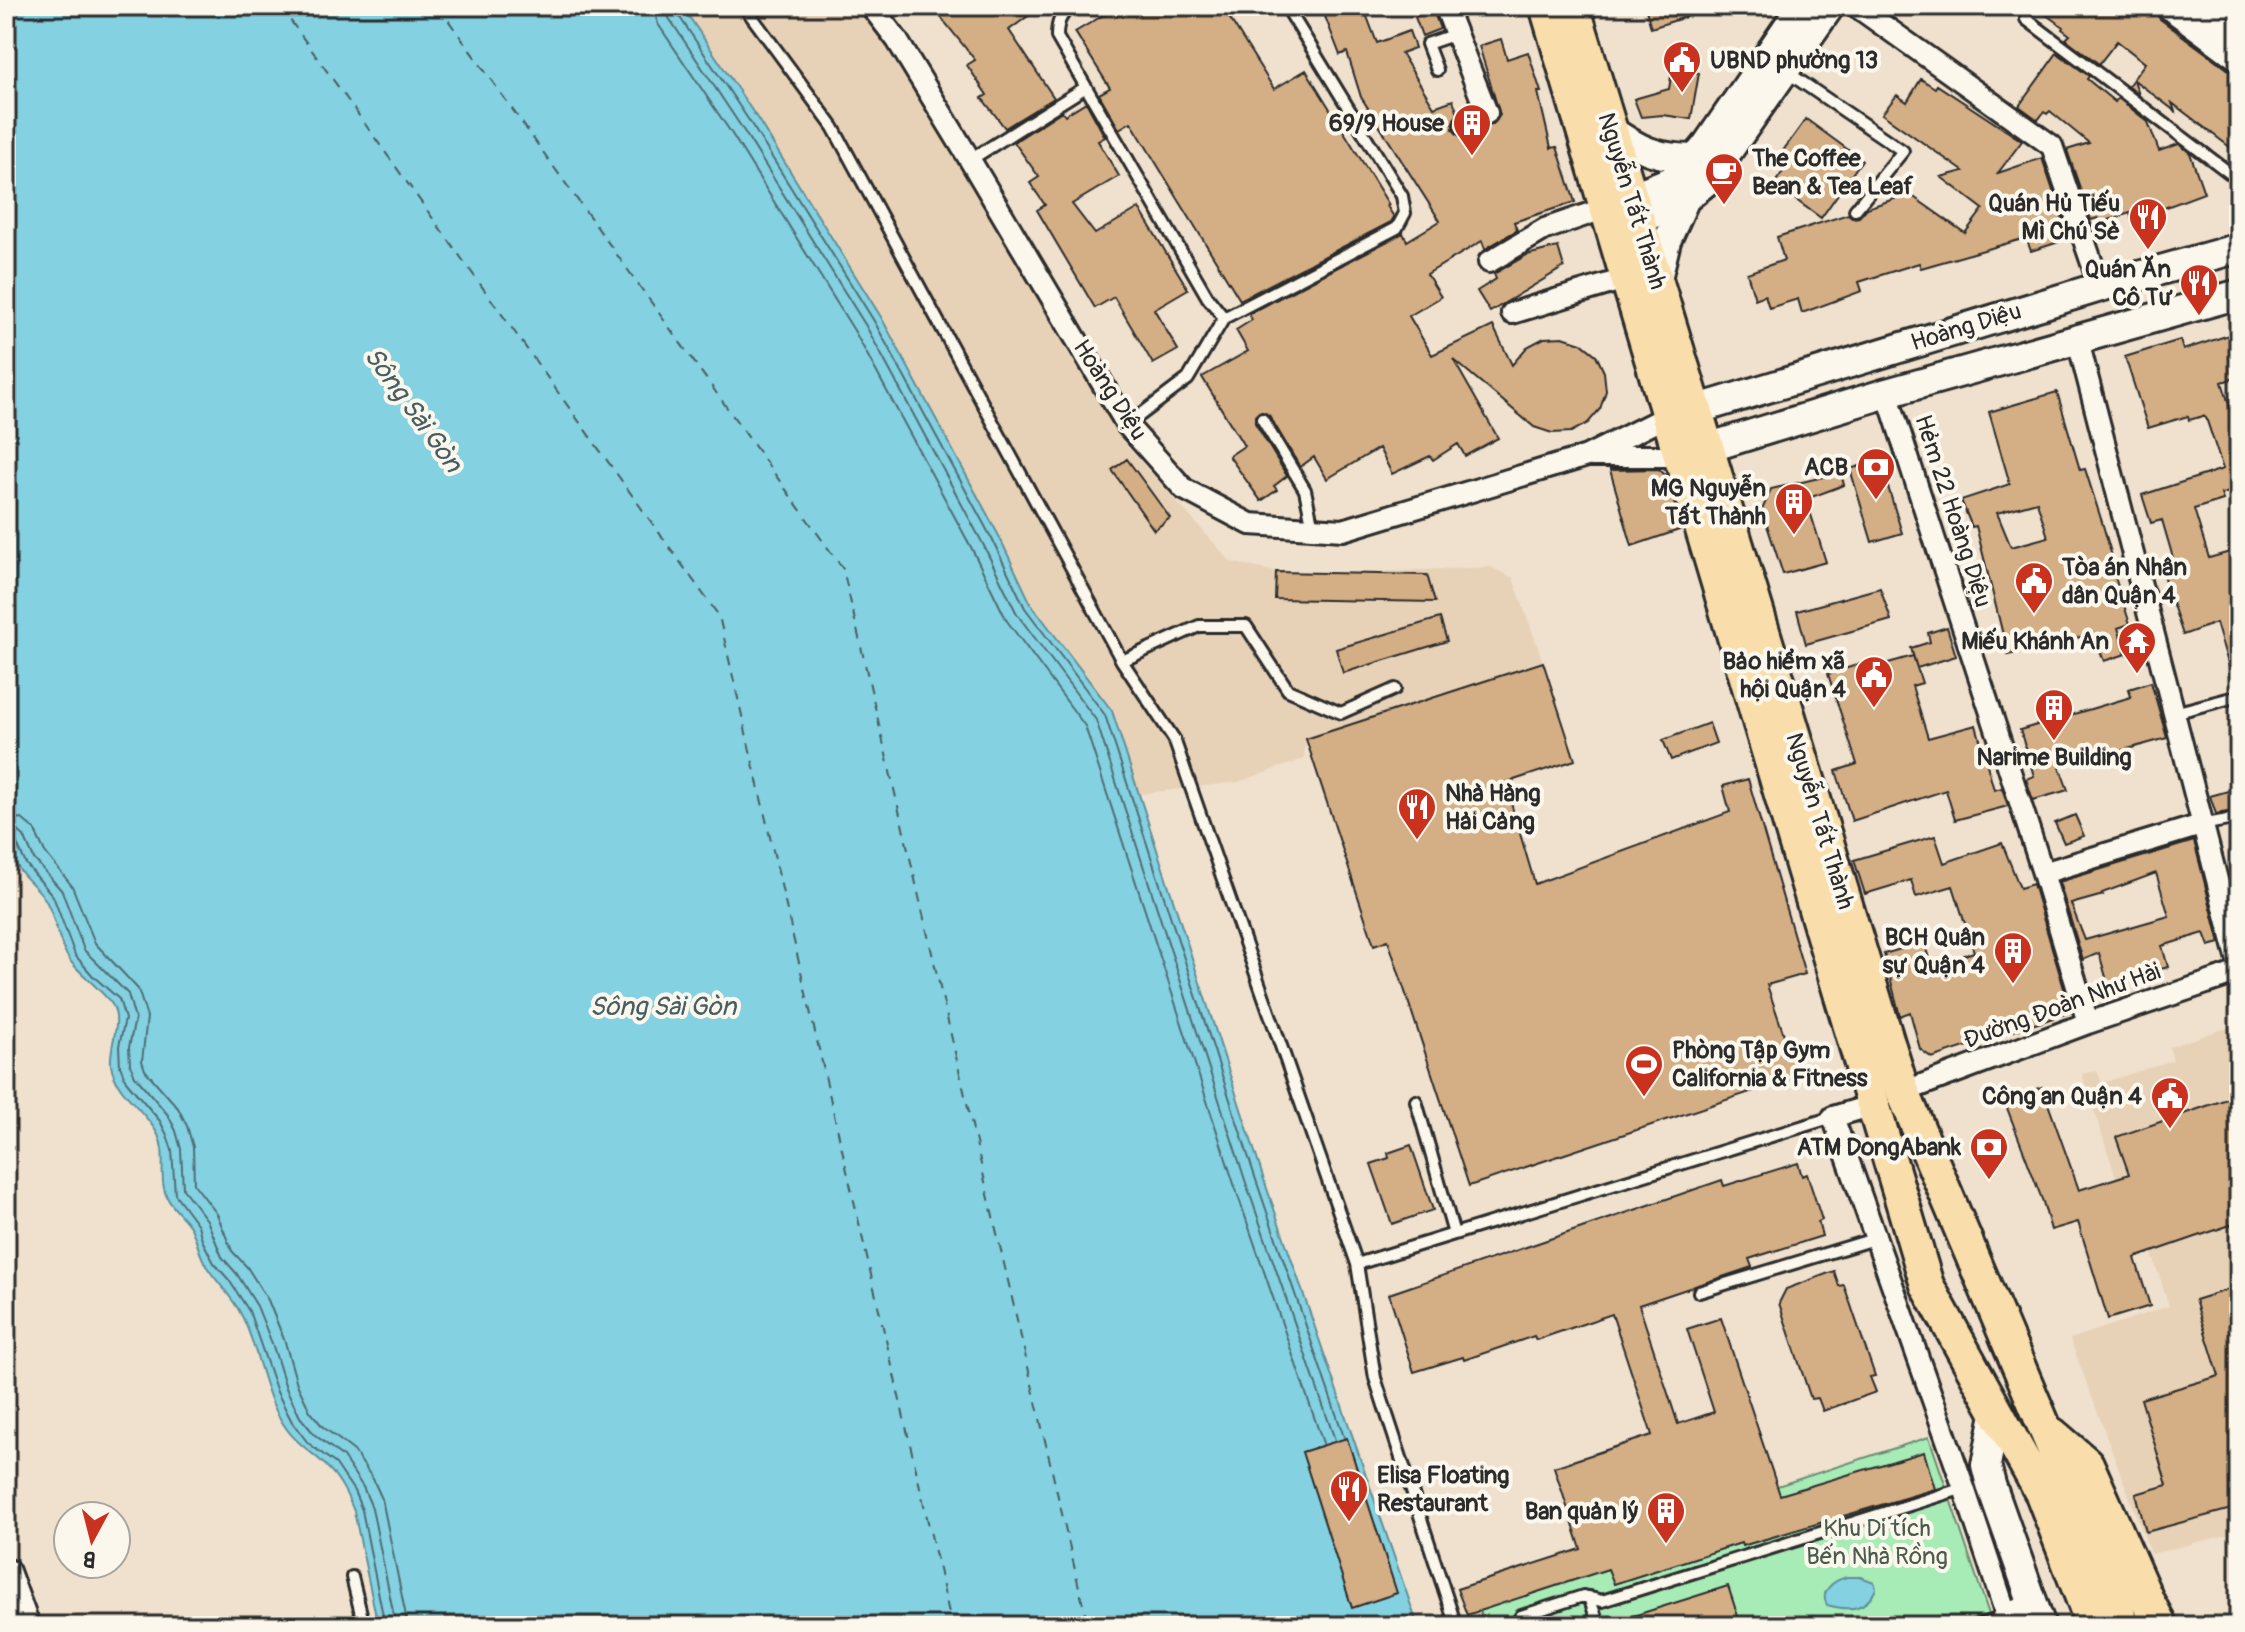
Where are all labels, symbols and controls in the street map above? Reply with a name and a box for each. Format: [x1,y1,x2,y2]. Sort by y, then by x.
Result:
public building icon: UBND phường 13 [1661,39,1703,94]
place label: UBND phường 13 [1710,46,1878,75]
building icon: 69/9 House [1451,102,1493,157]
place label: 69/9 House [1329,109,1445,138]
street label: Nguyễn Tất Thành [1591,109,1673,293]
place label: The Coffee Bean & Tea Leaf [1751,144,1913,201]
cafe icon: The Coffee Bean & Tea Leaf [1703,151,1745,206]
place label: Quán Hủ Tiếu Mì Chú Sè [1988,189,2120,246]
restaurant icon: Quán Hủ Tiếu Mì Chú Sè [2127,196,2169,251]
place label: Quán Ăn Cô Tư [2085,255,2174,312]
restaurant icon: Quán Ăn Cô Tư [2178,262,2220,317]
street label: Hoàng Diệu [1907,296,2025,358]
street label: Hoàng Diệu [1067,334,1153,446]
water label: Sông Sài Gòn [357,341,470,480]
street label: Hẻm 22 Hoàng Diệu [1908,411,1998,611]
bank icon: ACB [1855,446,1897,501]
place label: ACB [1804,453,1848,482]
place label: MG Nguyễn Tất Thành [1651,473,1766,531]
building icon: MG Nguyễn Tất Thành [1773,481,1815,536]
place label: Tòa án Nhân dân Quận 4 [2061,553,2187,610]
public building icon: Tòa án Nhân dân Quận 4 [2013,560,2055,615]
temple icon: Miếu Khánh An [2116,620,2158,675]
place label: Miếu Khánh An [1961,627,2109,656]
place label: Bảo hiểm xã hội Quận 4 [1723,647,1846,704]
public building icon: Bảo hiểm xã hội Quận 4 [1853,654,1895,709]
building icon: Narime Building [2033,687,2075,742]
street label: Nguyễn Tất Thành [1779,729,1861,913]
place label: Narime Building [1976,743,2132,772]
place label: Nhà Hàng Hải Cảng [1445,779,1540,836]
restaurant icon: Nhà Hàng Hải Cảng [1396,786,1438,841]
place label: BCH Quân sự Quận 4 [1882,923,1985,980]
building icon: BCH Quân sự Quận 4 [1992,930,2034,985]
street label: Đường Đoàn Như Hài [1960,957,2164,1055]
water label: Sông Sài Gòn [590,991,737,1023]
place label: Phòng Tập Gym California & Fitness [1672,1036,1868,1093]
sports icon: Phòng Tập Gym California & Fitness [1623,1043,1665,1098]
public building icon: Công an Quận 4 [2149,1075,2191,1130]
place label: Công an Quận 4 [1982,1082,2142,1111]
bank icon: ATM DongAbank [1968,1126,2010,1181]
place label: ATM DongAbank [1797,1133,1962,1162]
place label: Elisa Floating Restaurant [1377,1461,1509,1518]
restaurant icon: Elisa Floating Restaurant [1328,1468,1370,1523]
building icon: Ban quản lý [1645,1490,1687,1545]
place label: Ban quản lý [1525,1497,1639,1526]
north arrow [52,1500,132,1580]
park label: Khu Di tích Bến Nhà Rồng [1806,1514,1948,1571]
text: B [82,1544,98,1574]

